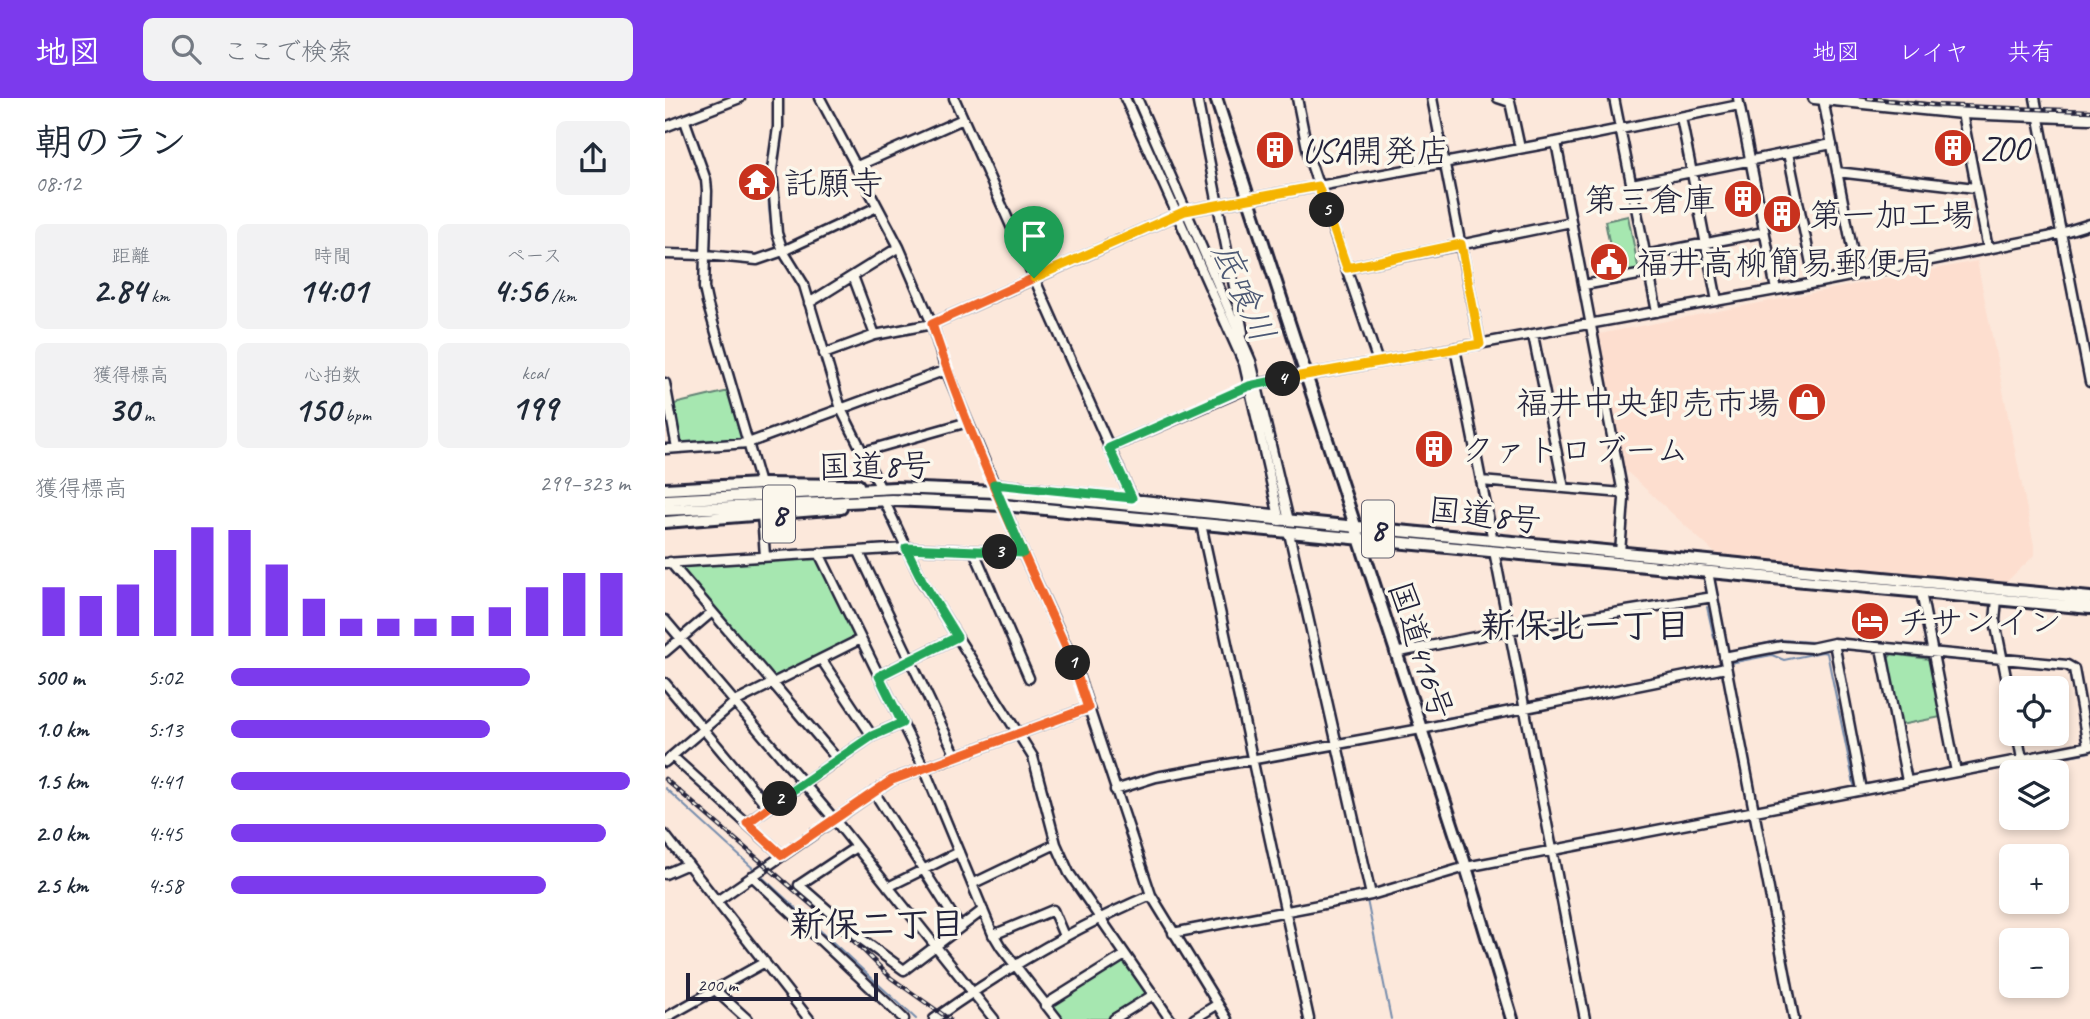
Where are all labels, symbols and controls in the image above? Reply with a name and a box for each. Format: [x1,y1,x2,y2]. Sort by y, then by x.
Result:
search box [143,18,633,81]
icon: search [167,30,205,68]
text: 地図 [35,31,101,73]
text: ここで検索 [223,35,353,68]
text: 地図 [1812,37,1860,67]
text: レイヤ [1898,37,1969,67]
text: 共有 [2007,37,2055,67]
text: 朝のラン [35,119,187,166]
button: share [556,121,630,195]
building icon: ZOO [1932,127,1974,169]
place label: ZOO [1980,128,2033,170]
building icon: USA開発店 [1254,129,1296,171]
place label: USA開発店 [1302,130,1450,172]
temple icon: 託願寺 [736,161,778,203]
place label: 託願寺 [784,162,883,204]
text: 08:12 [35,169,81,198]
building icon: 第三倉庫 [1722,178,1764,220]
place label: 第三倉庫 [1584,179,1716,221]
pin: 5 [1309,192,1345,228]
building icon: 第一加工場 [1761,193,1803,235]
place label: 第一加工場 [1809,194,1974,236]
text: 5 [1322,197,1331,221]
pin [1004,206,1064,278]
icon: arrive [1015,217,1053,255]
water label: 底喰川 [1202,235,1285,349]
public building icon: 福井高柳簡易郵便局 [1588,241,1630,283]
place label: 福井高柳簡易郵便局 [1636,242,1933,284]
text: 距離 [112,244,150,268]
text: 時間 [313,244,352,268]
text: ペース [506,244,562,268]
text: 2.84 [92,268,146,313]
text: 14:01 [298,268,367,313]
text: 4:56 [492,268,547,313]
text: km [146,284,170,308]
text: /km [547,284,576,308]
text: kcal [522,361,547,385]
pin: 4 [1265,362,1301,396]
text: 獲得標高 [93,363,169,387]
text: 心拍数 [304,363,361,387]
text: 4 [1278,366,1287,390]
shop icon: 福井中央卸売市場 [1786,381,1828,423]
place label: 福井中央卸売市場 [1516,382,1780,424]
text: 199 [511,385,557,430]
text: 30 [107,387,139,432]
text: 150 [294,387,341,432]
text: m [139,403,154,427]
text: bpm [341,403,371,427]
building icon: クァトロブーム [1413,428,1455,470]
place label: クァトロブーム [1461,429,1689,471]
street label: 国道8号 [818,444,932,488]
text: 299–323 m [539,469,630,498]
text: 獲得標高 [35,474,127,503]
road number: 8 [763,486,795,542]
street label: 国道8号 [1426,488,1544,542]
road number: 8 [1362,500,1394,558]
pin: 3 [983,534,1017,570]
text: 3 [995,539,1004,563]
street label: 国道416号 [1379,576,1463,725]
hotel icon: チサンイン [1849,600,1891,642]
place label: チサンイン [1897,601,2062,643]
district label: 新保北一丁目 [1480,603,1690,648]
pin: 1 [1055,646,1091,680]
text: 1 [1068,650,1077,674]
text: 500 m [35,663,84,692]
text: 5:02 [147,663,183,692]
map controls [1999,676,2069,998]
button: locate [1999,676,2069,746]
text: 1.0 km [35,715,89,744]
text: 5:13 [147,715,183,744]
button: layers [1999,760,2069,830]
text: 1.5 km [35,767,88,796]
text: 4:41 [147,767,183,796]
pin: 2 [762,782,797,816]
text: 2 [775,786,784,810]
text: 2.0 km [35,819,89,848]
text: 4:45 [147,819,183,848]
button: + [1999,844,2069,914]
text: 2.5 km [35,871,88,900]
text: 4:58 [147,871,183,900]
district label: 新保二丁目 [789,902,965,947]
button: − [1999,928,2069,998]
scale bar [686,970,879,1002]
text: 200 m [697,973,738,997]

